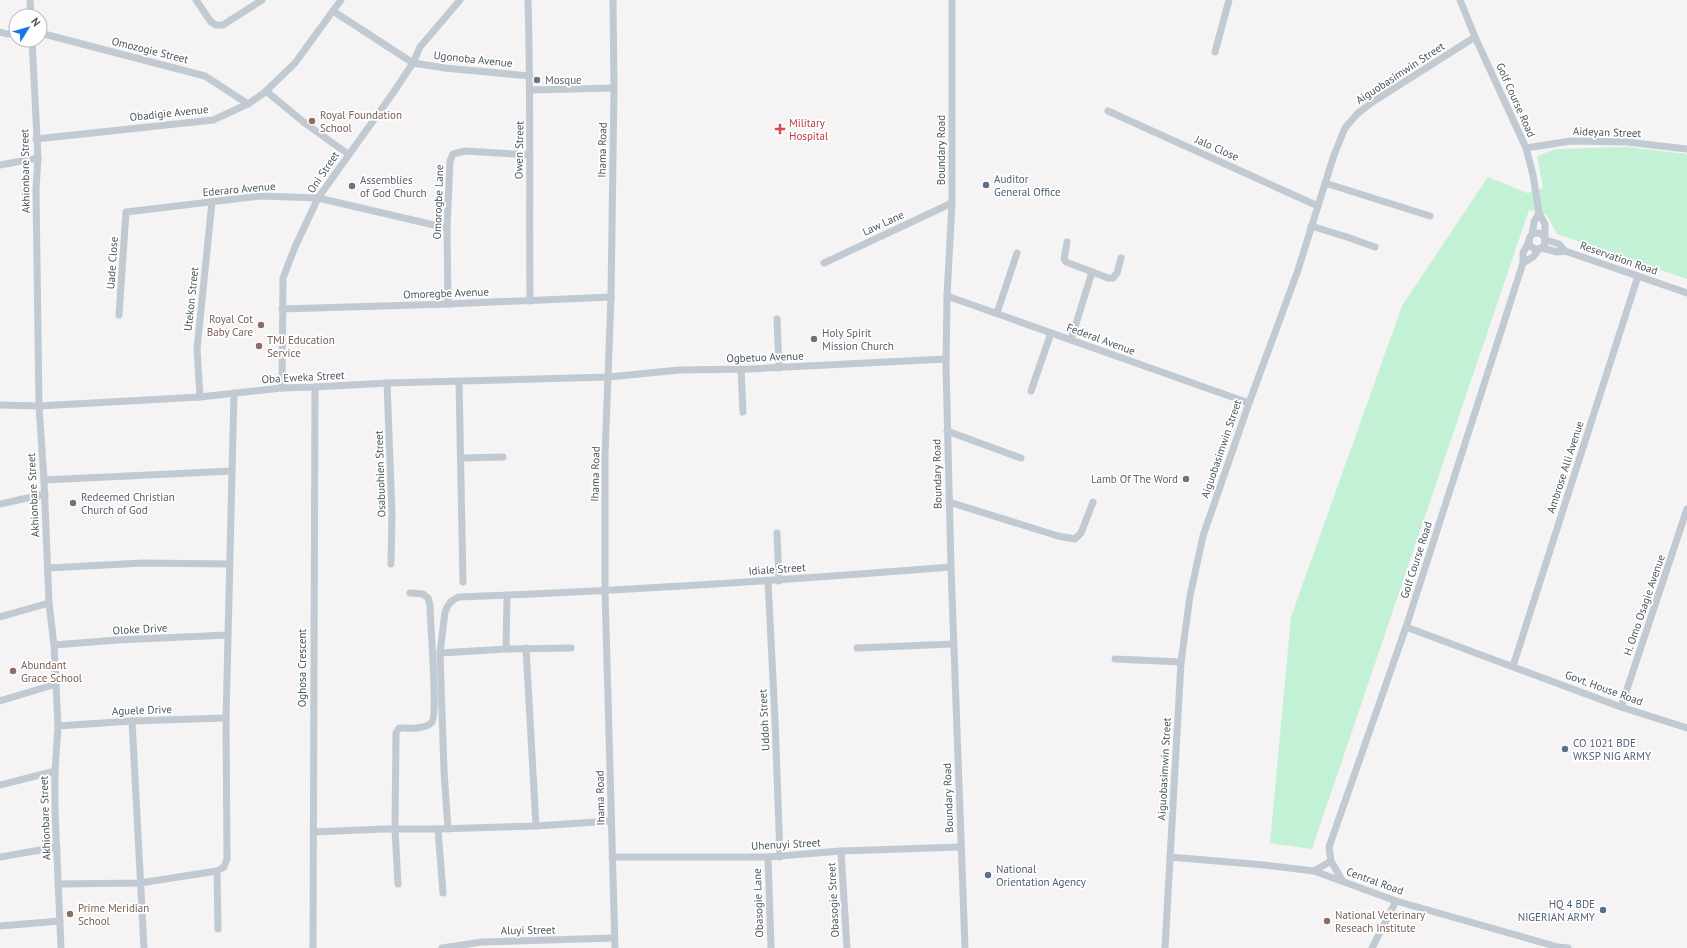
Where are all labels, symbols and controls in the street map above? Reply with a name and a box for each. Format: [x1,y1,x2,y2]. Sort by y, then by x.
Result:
north arrow [8,8,48,48]
text: N [28,15,44,29]
street label: Omozogie Street [110,34,190,66]
street label: Aiguobasimwin Street [1353,39,1447,107]
street label: Ugonoba Avenue [433,48,514,70]
street label: Golf Course Road [1493,61,1539,140]
place label: Mosque [545,73,582,87]
marker: Mosque [532,75,542,85]
street label: Obadigie Avenue [129,102,210,124]
place label: Royal Foundation School [320,108,402,135]
street label: Boundary Road [934,115,948,185]
marker: Royal Foundation School [307,116,317,126]
place label: Military Hospital [789,116,829,143]
street label: Owen Street [511,121,527,179]
street label: Ihama Road [595,122,609,178]
marker: Military Hospital [774,123,786,135]
street label: Aideyan Street [1573,124,1642,140]
street label: Akhionbare Street [17,128,33,213]
street label: Jalo Close [1192,132,1241,164]
street label: Oni Street [304,148,342,196]
street label: Omorogbe Lane [430,164,446,240]
place label: Auditor General Office [994,172,1061,199]
place label: Assemblies of God Church [360,173,427,200]
street label: Ederaro Avenue [202,179,276,199]
marker: Auditor General Office [981,180,991,190]
marker: Assemblies of God Church [347,181,357,191]
street label: Law Lane [860,207,906,239]
street label: Uade Close [103,236,121,290]
street label: Reservation Road [1578,238,1660,278]
street label: Utekon Street [181,266,201,332]
street label: Omoregbe Avenue [403,284,490,301]
place label: Royal Cot Baby Care [207,312,253,339]
marker: Royal Cot Baby Care [256,320,266,330]
street label: Federal Avenue [1065,320,1138,358]
place label: Holy Spirit Mission Church [822,326,894,353]
place label: TMJ Education Service [267,333,335,360]
marker: Holy Spirit Mission Church [809,334,819,344]
marker: TMJ Education Service [254,341,264,351]
street label: Ogbetuo Avenue [726,349,804,365]
street label: Oba Eweka Street [261,368,345,386]
street label: Aiguobasimwin Street [1198,398,1244,500]
street label: Ambrose Alli Avenue [1543,419,1587,515]
street label: Osabuohien Street [371,430,389,518]
street label: Boundary Road [929,439,945,509]
street label: Ihama Road [588,446,602,502]
street label: Akhionbare Street [24,452,42,537]
place label: Lamb Of The Word [1091,472,1178,486]
marker: Lamb Of The Word [1181,474,1191,484]
place label: Redeemed Christian Church of God [81,490,175,517]
marker: Redeemed Christian Church of God [68,498,78,508]
street label: Golf Course Road [1397,520,1435,600]
street label: H. Omo Osagie Avenue [1620,552,1668,657]
street label: Idiale Street [748,560,806,578]
street label: Oloke Drive [112,621,168,637]
street label: Oghosa Crescent [295,629,309,707]
place label: Abundant Grace School [21,658,83,685]
marker: Abundant Grace School [8,666,18,676]
street label: Govt. House Road [1563,667,1645,709]
street label: Uddoh Street [755,688,773,751]
street label: Aguele Drive [112,702,173,718]
street label: Aiguobasimwin Street [1154,717,1174,821]
place label: CO 1021 BDE WKSP NIG ARMY [1573,736,1652,763]
marker: CO 1021 BDE WKSP NIG ARMY [1560,744,1570,754]
street label: Boundary Road [940,763,956,833]
street label: Ihama Road [593,770,607,826]
street label: Akhionbare Street [37,775,53,860]
street label: Uhenuyi Street [751,835,822,853]
street label: Obasogie Street [824,862,842,938]
place label: National Orientation Agency [996,862,1087,889]
street label: Central Road [1344,864,1406,898]
street label: Obasogie Lane [750,868,766,938]
marker: National Orientation Agency [983,870,993,880]
place label: HQ 4 BDE NIGERIAN ARMY [1518,897,1596,924]
place label: Prime Meridian School [78,901,149,928]
marker: HQ 4 BDE NIGERIAN ARMY [1598,905,1608,915]
place label: National Veterinary Reseach Institute [1335,908,1426,935]
marker: Prime Meridian School [65,909,75,919]
marker: National Veterinary Reseach Institute [1322,916,1332,926]
street label: Aluyi Street [501,923,556,937]

